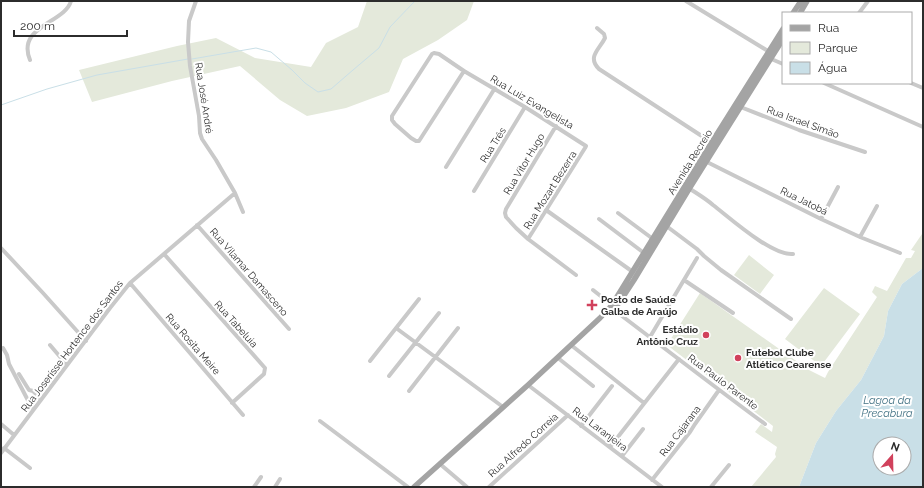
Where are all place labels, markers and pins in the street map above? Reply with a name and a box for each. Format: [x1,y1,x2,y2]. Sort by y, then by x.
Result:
place label: Posto de Saúde Galba de Araújo [601,294,677,317]
marker: Posto de Saúde Galba de Araújo [586,299,598,311]
place label: Estádio Antônio Cruz [637,324,698,347]
marker: Estádio Antônio Cruz [701,330,711,340]
place label: Futebol Clube Atlético Cearense [746,347,831,370]
marker: Futebol Clube Atlético Cearense [733,353,743,363]

